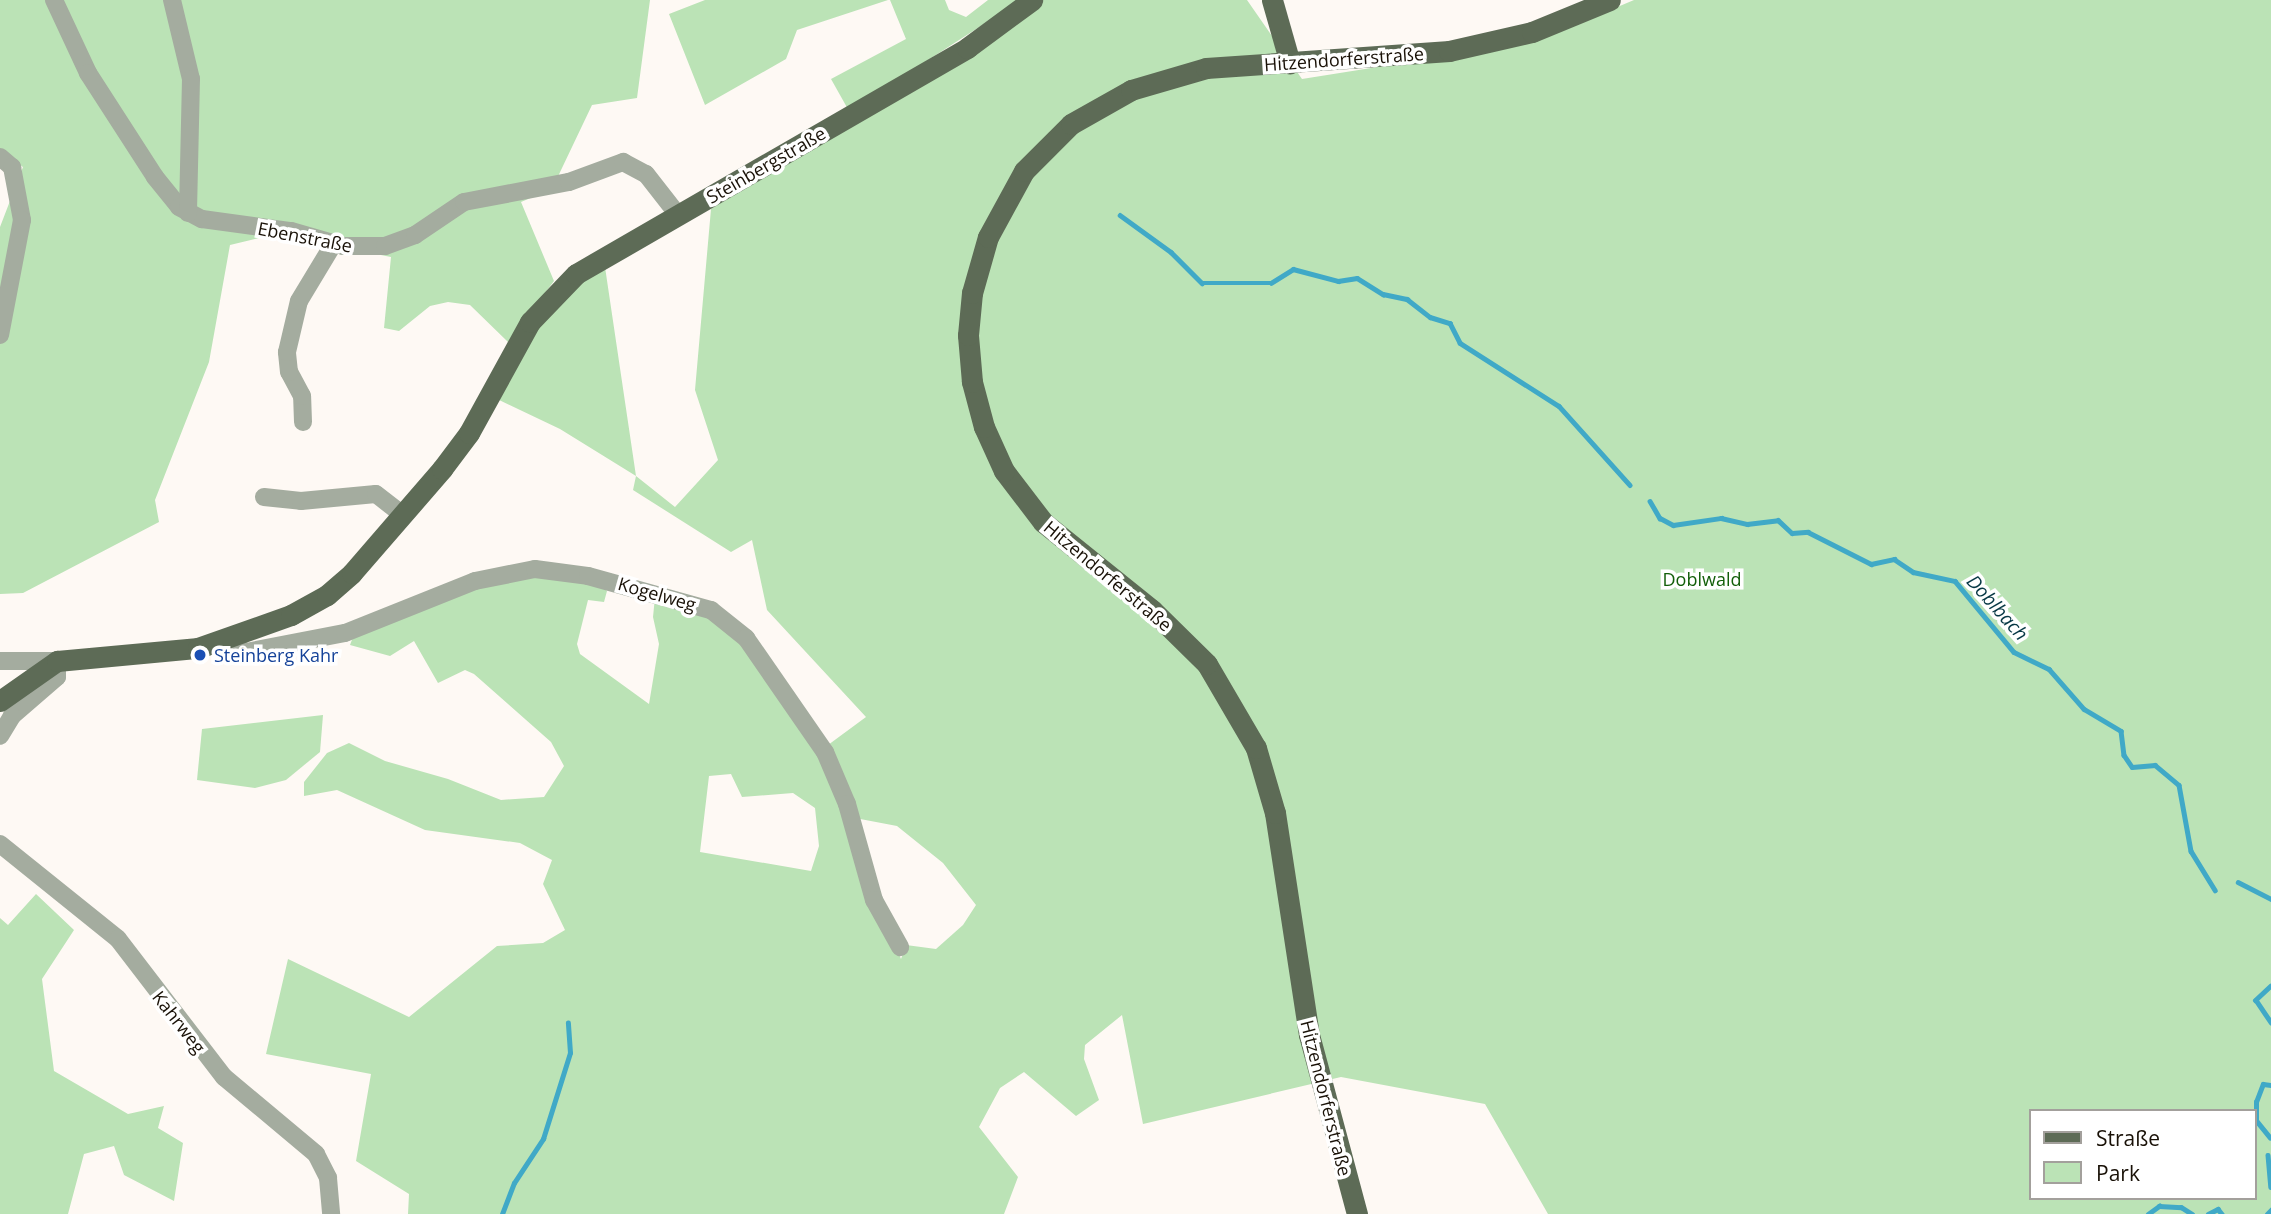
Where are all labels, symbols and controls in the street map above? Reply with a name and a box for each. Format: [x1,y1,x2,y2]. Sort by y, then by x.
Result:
street label: Hitzendorferstraße [1263,43,1425,75]
street label: Steinbergstraße [703,122,829,208]
street label: Ebenstraße [256,217,354,257]
street label: Hitzendorferstraße [1040,516,1176,636]
park label: Doblwald [1663,568,1741,590]
water label: Doblbach [1962,570,2032,646]
street label: Kogelweg [616,573,698,615]
place label: Steinberg Kahr [214,644,338,666]
marker: Steinberg Kahr [192,647,208,663]
street label: Kahrweg [148,986,210,1058]
street label: Hitzendorferstraße [1296,1018,1356,1178]
legend [2030,1109,2257,1200]
text: Straße [2096,1124,2160,1152]
text: Park [2096,1159,2140,1187]

